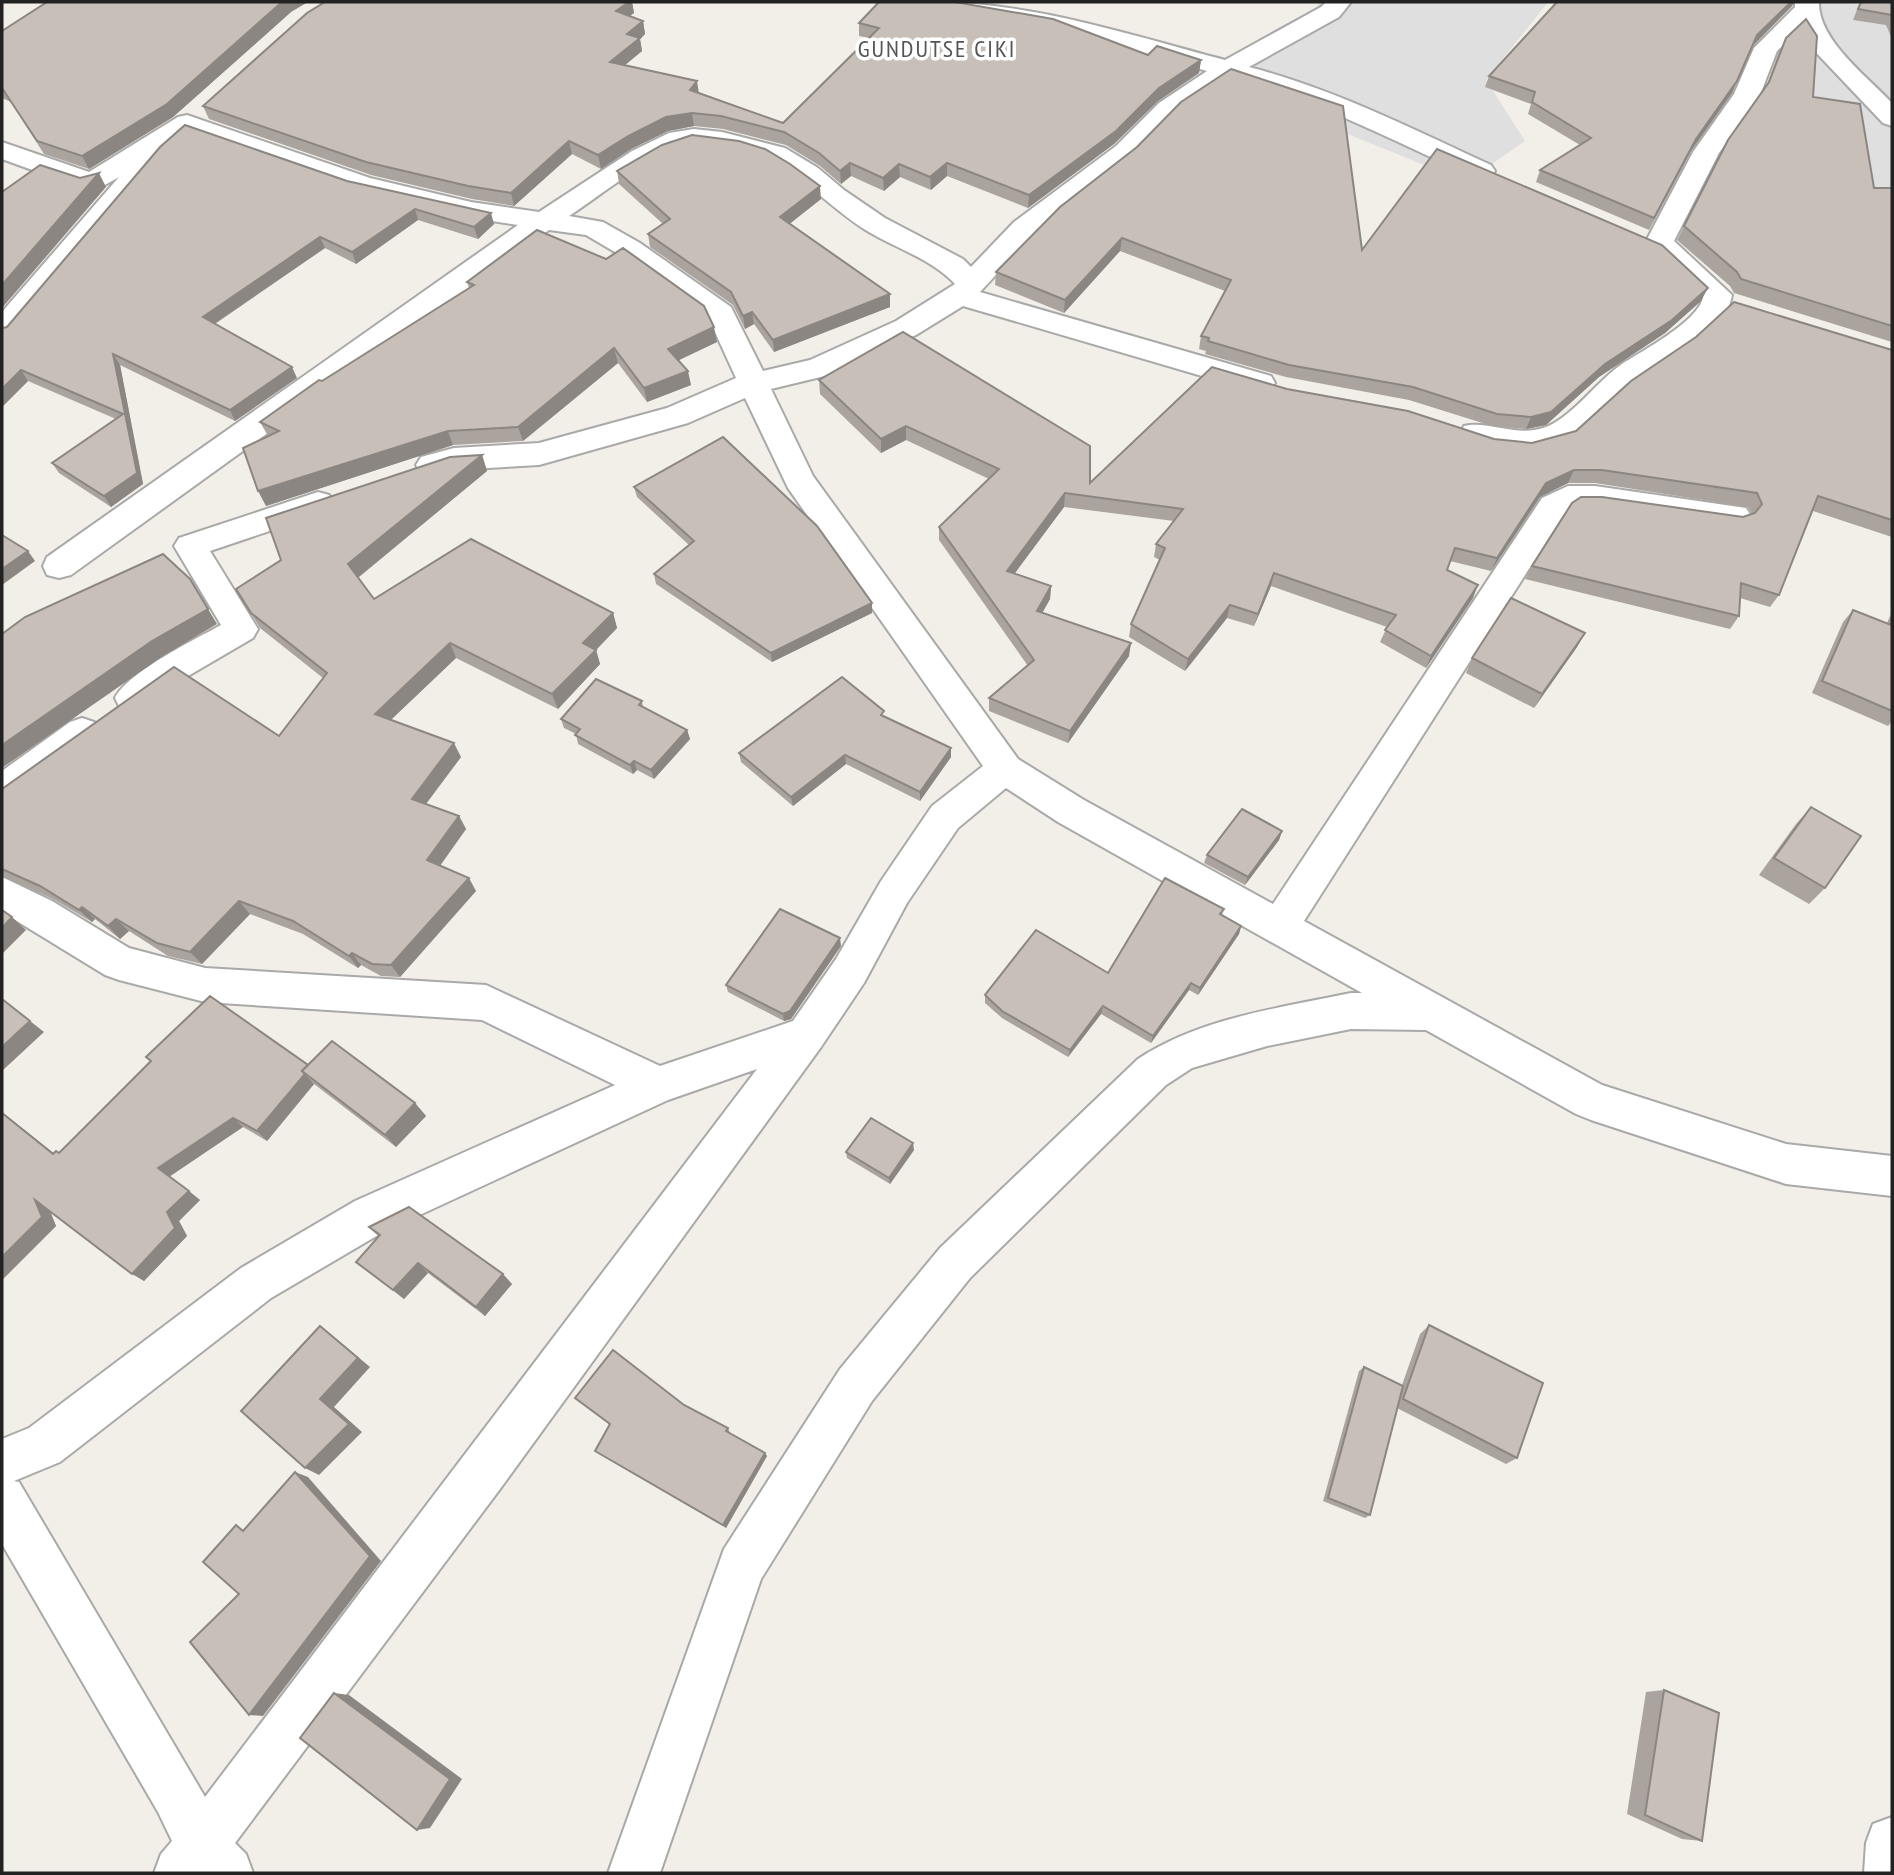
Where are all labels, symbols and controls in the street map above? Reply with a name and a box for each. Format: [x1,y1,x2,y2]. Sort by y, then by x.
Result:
district label: GUNDUTSE CIKI [858,33,1016,64]

